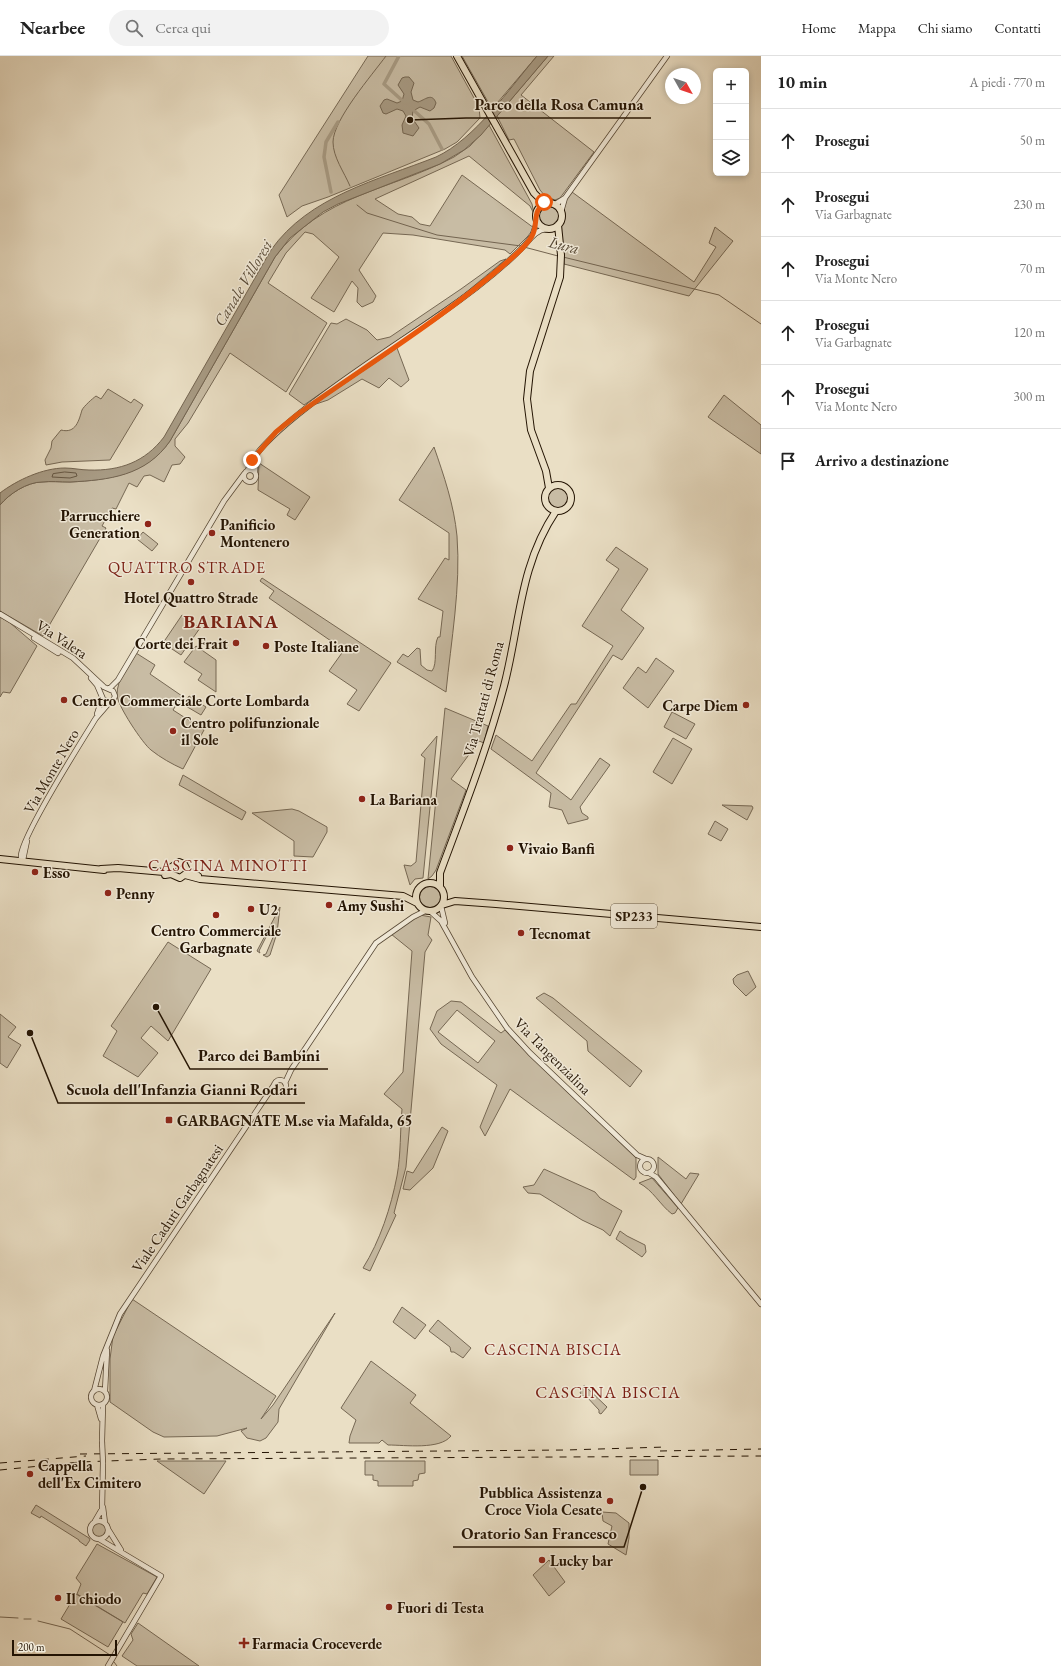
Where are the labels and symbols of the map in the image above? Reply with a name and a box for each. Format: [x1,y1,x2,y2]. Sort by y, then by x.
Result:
north arrow [665,68,701,104]
callout: Parco della Rosa Camuna [466,90,651,118]
text: Parco della Rosa Camuna [475,94,644,115]
route start [535,193,553,211]
water label: Lura [546,231,581,259]
water label: Canale Villoresi [209,235,278,330]
route end [243,451,261,469]
place label: Parrucchiere Generation [61,506,141,542]
place label: Panificio Montenero [220,515,290,551]
marker: Parrucchiere Generation [143,519,153,529]
marker: Panificio Montenero [207,528,217,538]
district label: QUATTRO STRADE [108,557,266,578]
marker: Hotel Quattro Strade [186,577,196,587]
place label: Hotel Quattro Strade [124,588,258,607]
district label: BARIANA [183,609,279,634]
street label: Via Valera [33,615,91,663]
place label: Corte dei Frait [135,634,228,653]
place label: Poste Italiane [274,637,359,656]
marker: Corte dei Frait [231,638,241,648]
street label: Via Trattati di Roma [458,639,508,759]
marker: Poste Italiane [261,641,271,651]
place label: Centro Commerciale Corte Lombarda [72,691,310,710]
marker: Centro Commerciale Corte Lombarda [59,695,69,705]
place label: Carpe Diem [662,696,738,715]
marker: Carpe Diem [741,700,751,710]
place label: Centro polifunzionale il Sole [181,713,319,749]
street label: Via Monte Nero [19,725,83,817]
marker: Centro polifunzionale il Sole [168,726,178,736]
place label: La Bariana [370,790,438,809]
marker: La Bariana [357,794,367,804]
place label: Vivaio Banfi [518,839,595,858]
marker: Vivaio Banfi [505,843,515,853]
district label: CASCINA MINOTTI [148,855,308,876]
place label: Esso [43,863,70,882]
marker: Esso [30,867,40,877]
place label: Penny [116,884,155,903]
marker: Penny [103,888,113,898]
place label: Amy Sushi [336,896,405,915]
place label: U2 [259,900,278,919]
marker: Amy Sushi [324,900,334,910]
marker: U2 [246,904,256,914]
road number: SP233 [611,904,657,928]
marker: Centro Commerciale Garbagnate [211,910,221,920]
place label: Centro Commerciale Garbagnate [151,921,281,957]
place label: Tecnomat [529,924,591,943]
marker: Tecnomat [516,928,526,938]
street label: Via Tangenzialina [510,1013,596,1099]
callout: Parco dei Bambini [190,1041,328,1069]
text: Parco dei Bambini [198,1045,320,1066]
callout: Scuola dell'Infanzia Gianni Rodari [58,1075,305,1103]
text: Scuola dell'Infanzia Gianni Rodari [66,1079,298,1100]
place label: GARBAGNATE M.se via Mafalda, 65 [177,1111,412,1130]
marker: GARBAGNATE M.se via Mafalda, 65 [164,1115,174,1125]
street label: Viale Caduti Garbagnatesi [127,1140,227,1276]
district label: CASCINA BISCIA [484,1339,622,1360]
district label: CASCINA BISCIA [535,1381,681,1403]
place label: Cappella dell'Ex Cimitero [38,1456,142,1492]
marker: Cappella dell'Ex Cimitero [25,1469,35,1479]
place label: Pubblica Assistenza Croce Viola Cesate [479,1483,602,1519]
marker: Pubblica Assistenza Croce Viola Cesate [605,1496,615,1506]
callout: Oratorio San Francesco [453,1519,624,1547]
text: Oratorio San Francesco [461,1523,617,1544]
place label: Lucky bar [550,1551,614,1570]
marker: Lucky bar [537,1555,547,1565]
place label: Il chiodo [66,1589,122,1608]
marker: Il chiodo [53,1593,63,1603]
place label: Fuori di Testa [397,1598,484,1617]
marker: Fuori di Testa [384,1602,394,1612]
place label: Farmacia Croceverde [252,1634,382,1653]
scale bar [12,1638,117,1657]
marker: Farmacia Croceverde [239,1638,249,1648]

